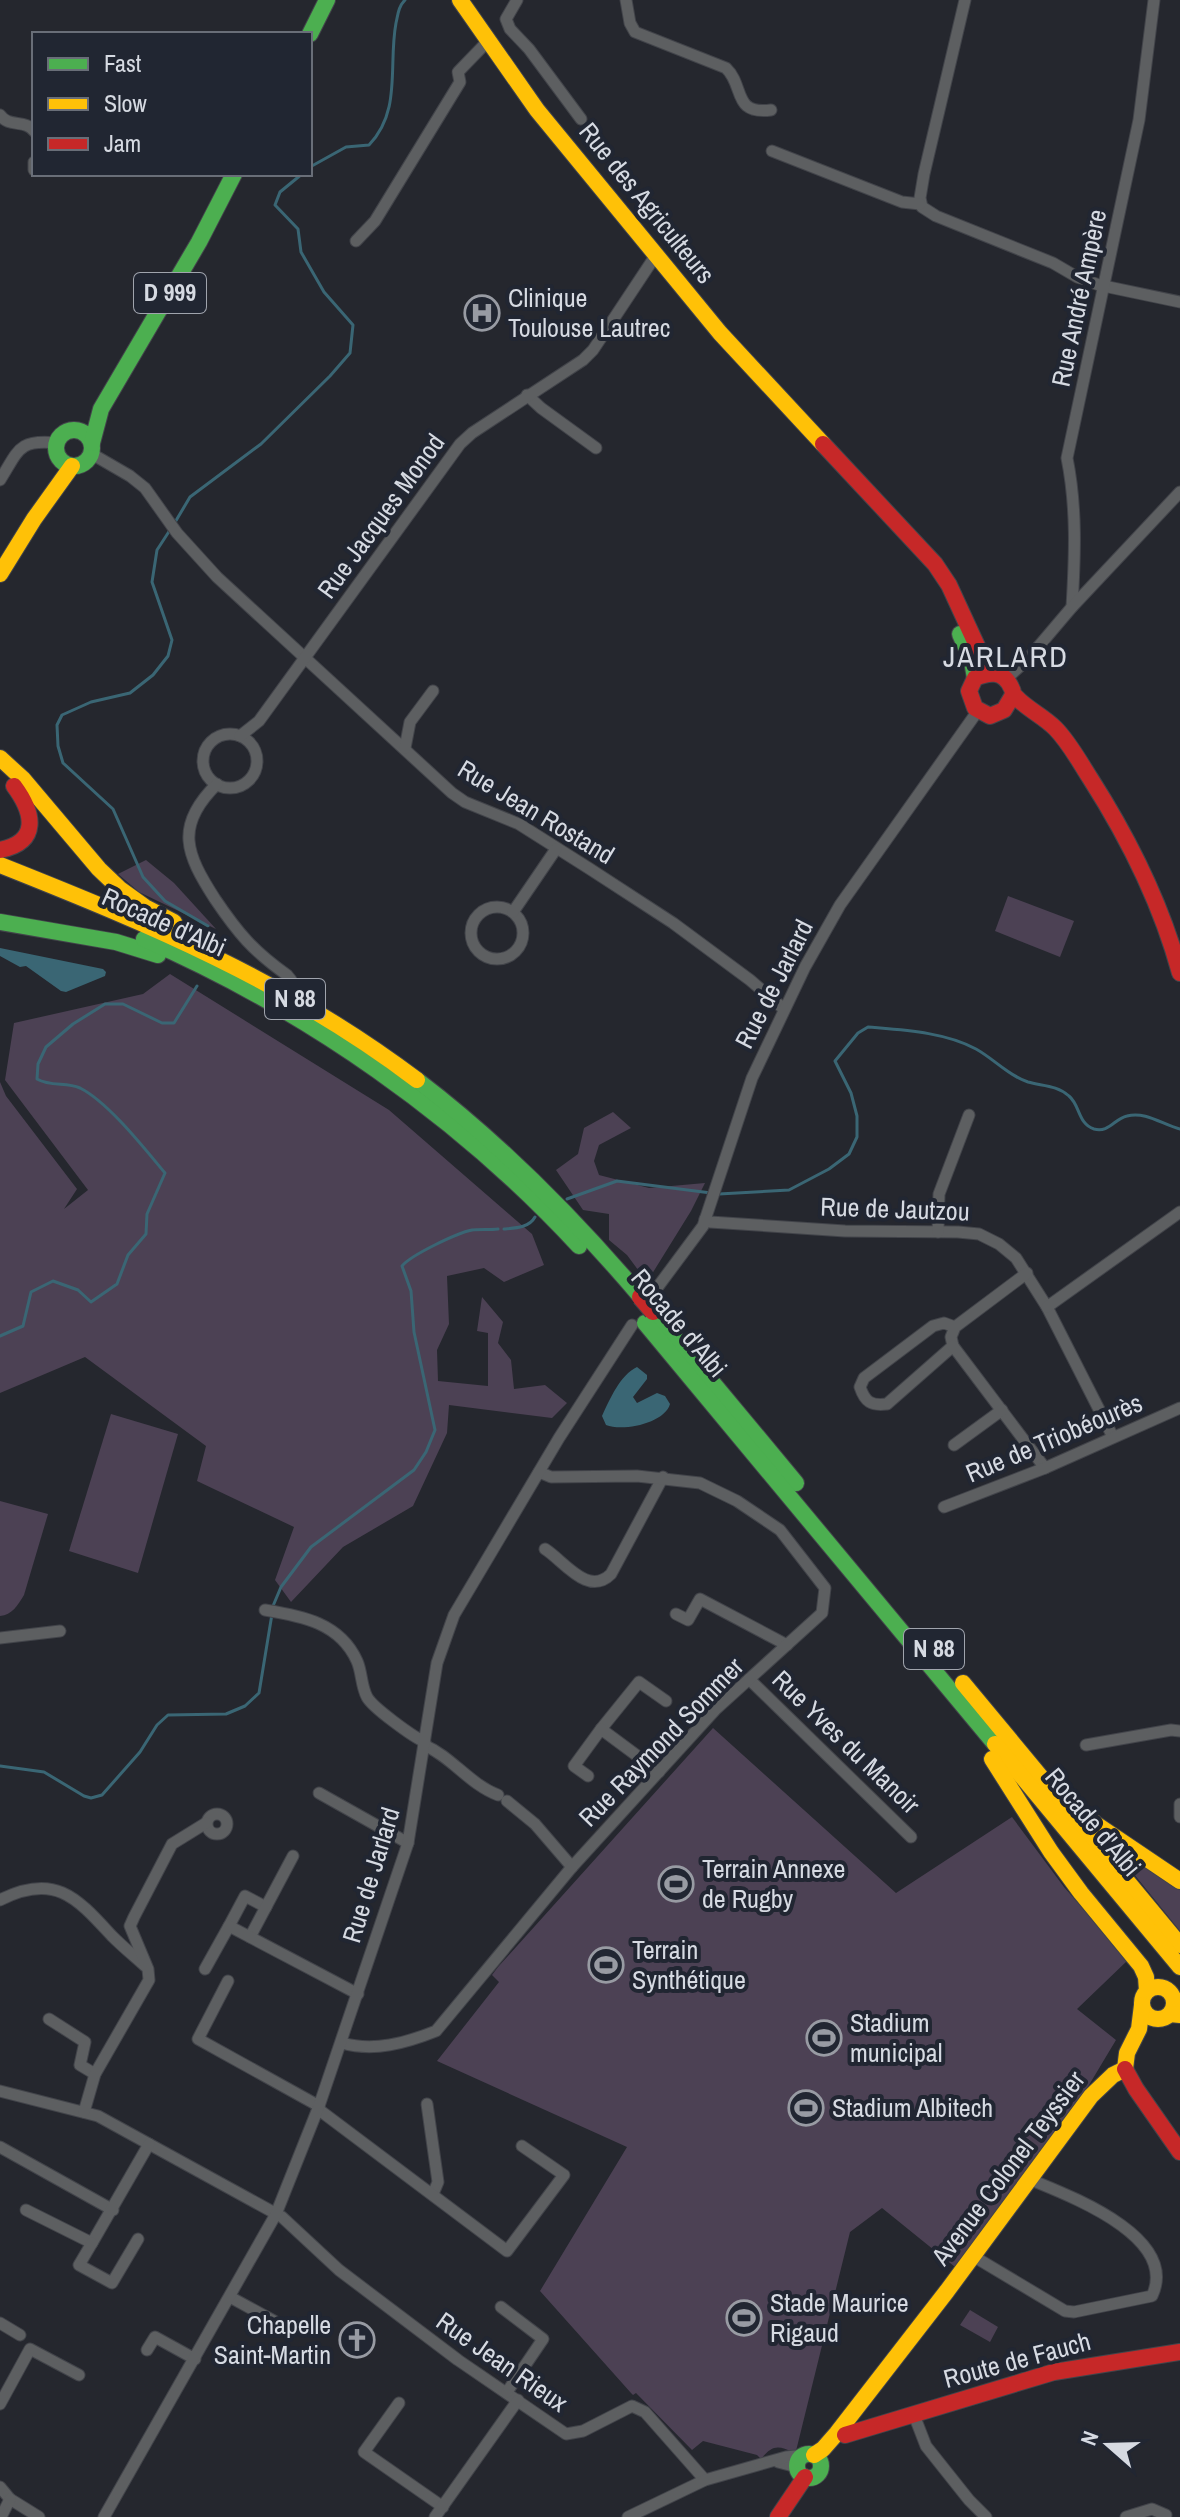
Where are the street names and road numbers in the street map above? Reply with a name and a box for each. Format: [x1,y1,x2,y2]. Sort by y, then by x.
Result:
street label: Rue des Agriculteurs [572,115,723,291]
street label: Rue André Ampère [1043,206,1114,390]
road number: D 999 [134,273,206,313]
street label: Rue Jacques Monod [309,426,452,605]
street label: Rue Jean Rostand [452,751,621,872]
street label: Rocade d'Albi [97,879,232,964]
street label: Rue de Jarlard [726,914,821,1054]
road number: N 88 [265,979,325,1019]
street label: Rue de Jautzou [820,1188,970,1229]
street label: Rocade d'Albi [624,1261,735,1385]
street label: Rue de Triobéourès [960,1385,1147,1490]
road number: N 88 [904,1629,964,1669]
street label: Rue Raymond Sommer [571,1649,751,1834]
street label: Rue Yves du Manoir [765,1662,928,1821]
street label: Rocade d'Albi [1038,1760,1149,1884]
street label: Rue de Jarlard [333,1803,408,1947]
street label: Avenue Colonel Teyssier [922,2063,1092,2273]
street label: Rue Jean Rieux [430,2303,575,2420]
street label: Route de Fauch [940,2323,1094,2396]

